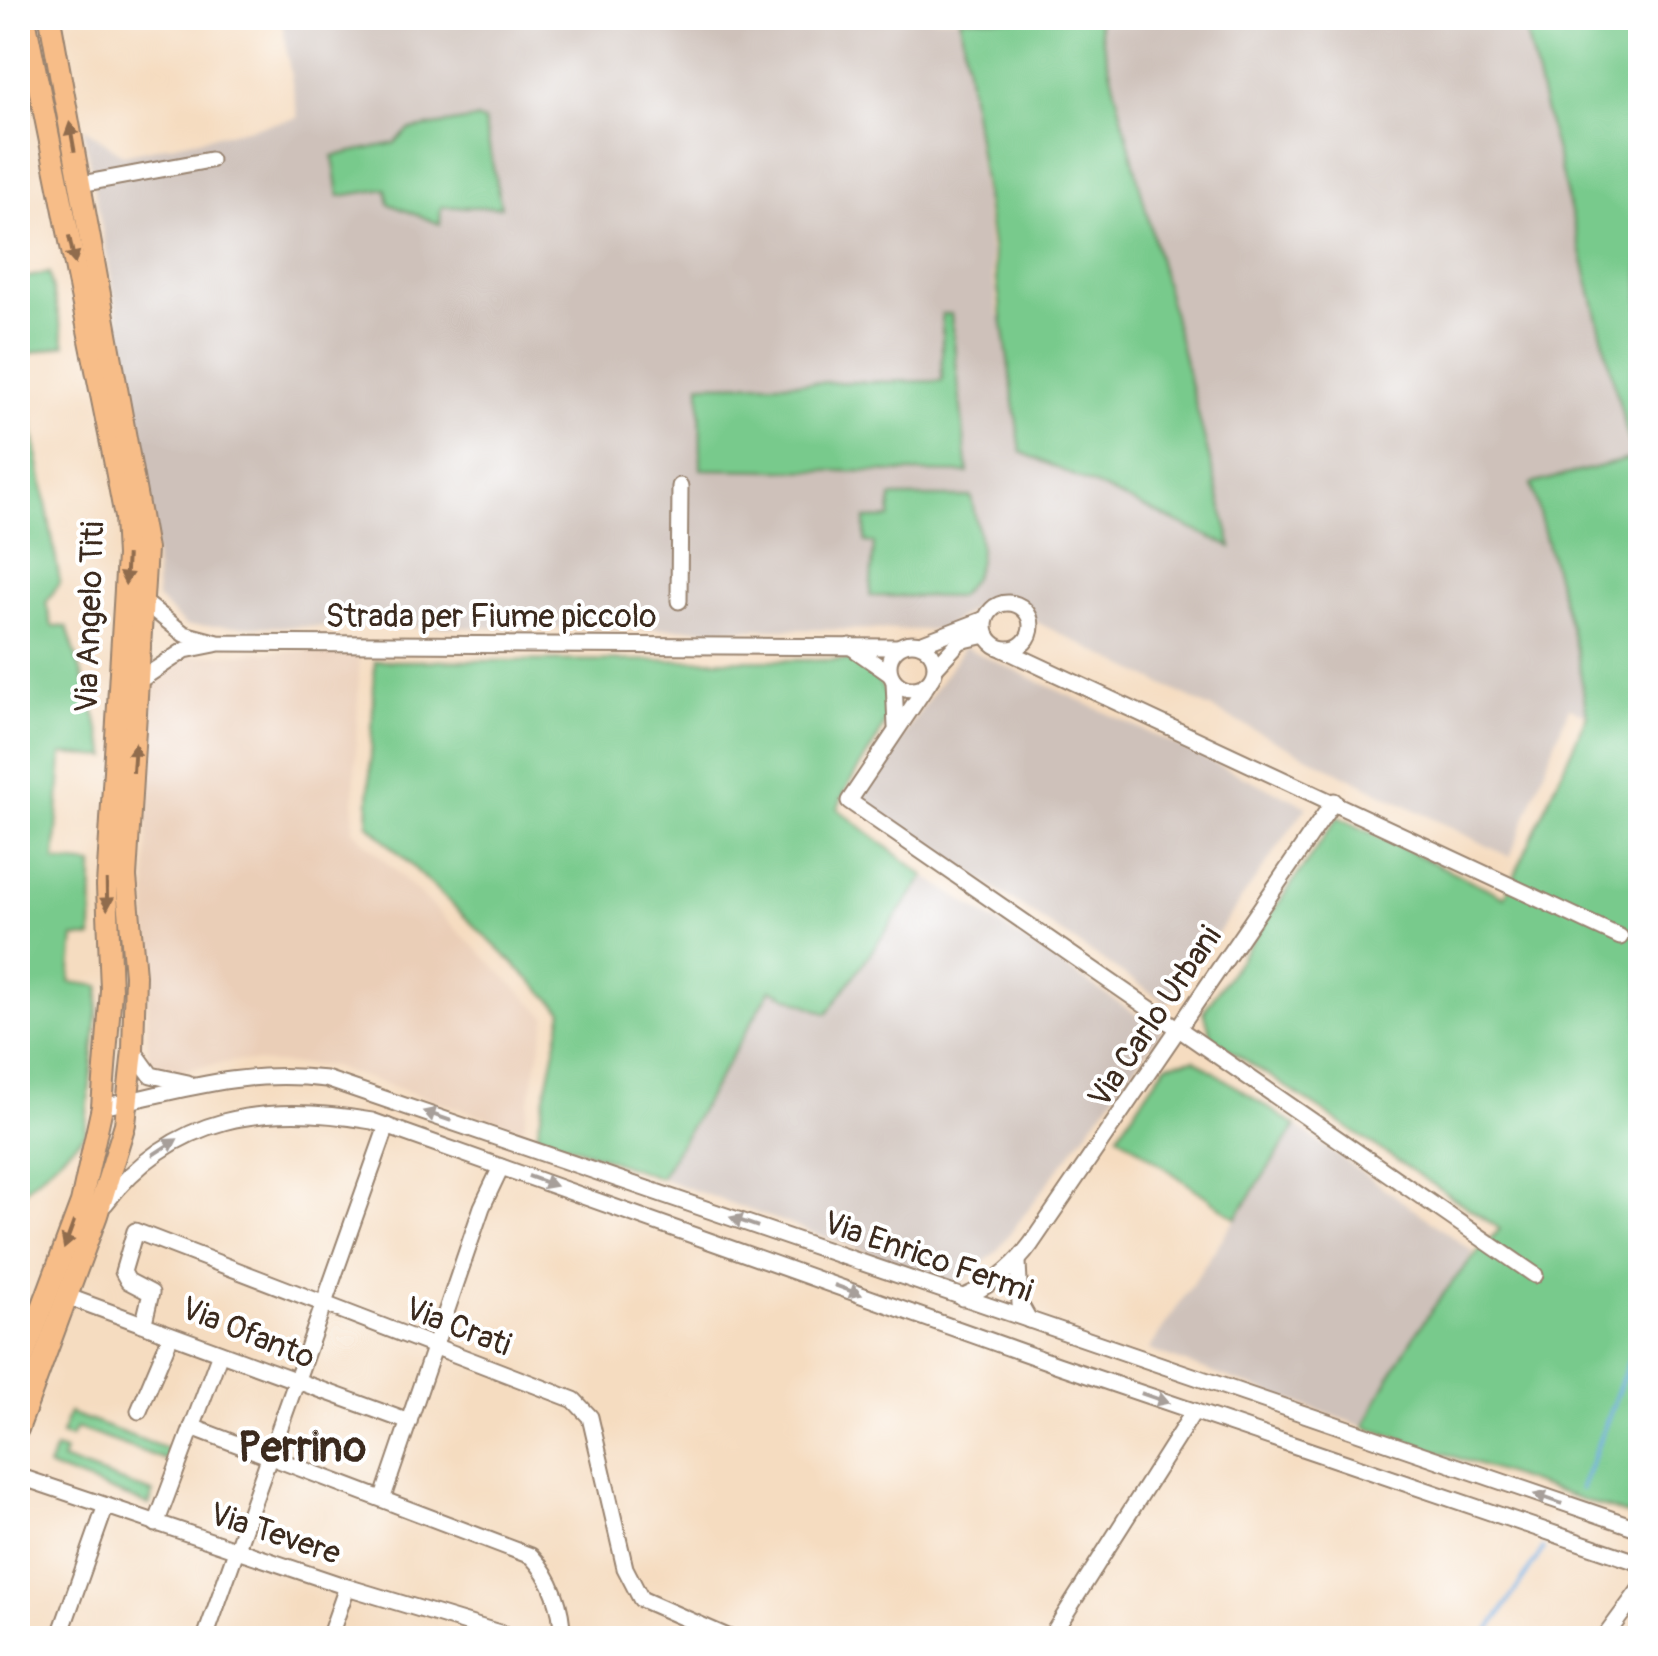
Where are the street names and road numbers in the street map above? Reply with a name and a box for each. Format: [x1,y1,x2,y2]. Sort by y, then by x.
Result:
street label: Via Angelo Titi [67,521,113,713]
street label: Strada per Fiume piccolo [325,597,657,637]
street label: Via Carlo Urbani [1080,919,1230,1115]
street label: Via Enrico Fermi [818,1203,1038,1311]
street label: Via Ofanto [175,1288,321,1378]
street label: Via Crati [399,1289,517,1365]
street label: Via Tevere [205,1494,346,1574]

